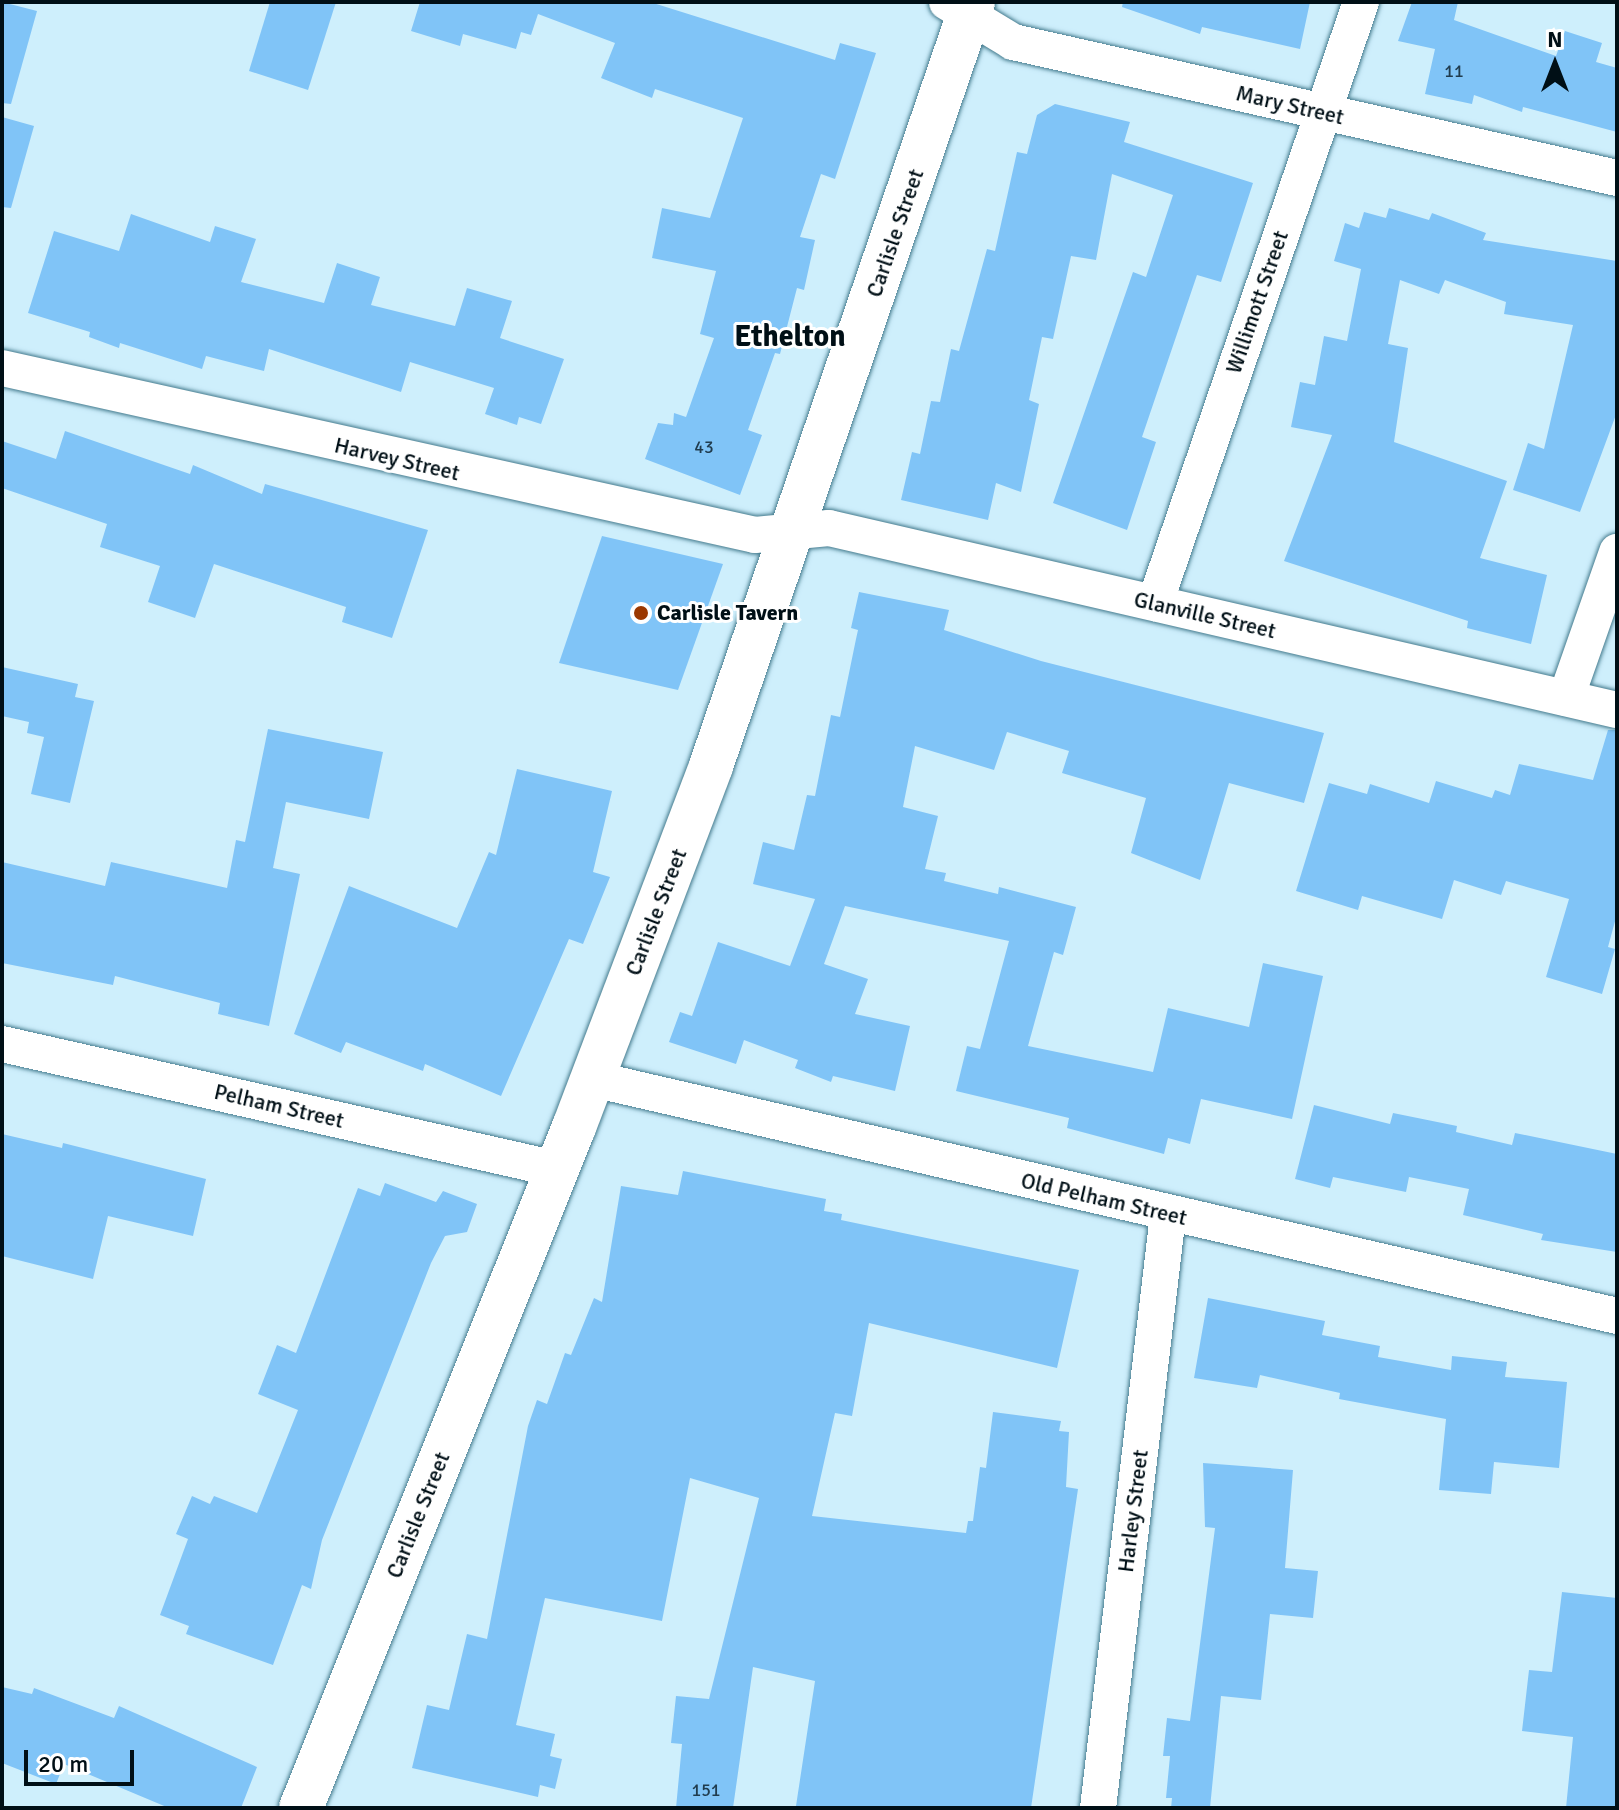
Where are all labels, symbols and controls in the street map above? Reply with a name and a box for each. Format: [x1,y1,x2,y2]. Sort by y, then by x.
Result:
north arrow [1515,24,1595,104]
text: N [1547,26,1563,53]
house number: 11 [1444,60,1464,82]
street label: Mary Street [1233,80,1347,130]
street label: Carlisle Street [861,165,929,301]
street label: Willimott Street [1220,227,1294,377]
district label: Ethelton [734,319,846,355]
street label: Harvey Street [332,432,462,486]
house number: 43 [694,436,714,458]
street label: Glanville Street [1131,586,1279,644]
place label: Carlisle Tavern [657,600,798,626]
marker: Carlisle Tavern [632,604,650,622]
street label: Carlisle Street [620,845,692,979]
street label: Pelham Street [212,1078,346,1134]
street label: Old Pelham Street [1018,1167,1190,1231]
street label: Carlisle Street [381,1448,455,1582]
street label: Harley Street [1112,1448,1154,1574]
scale bar [28,1734,138,1784]
text: 20 m [38,1749,88,1779]
house number: 151 [691,1779,721,1801]

